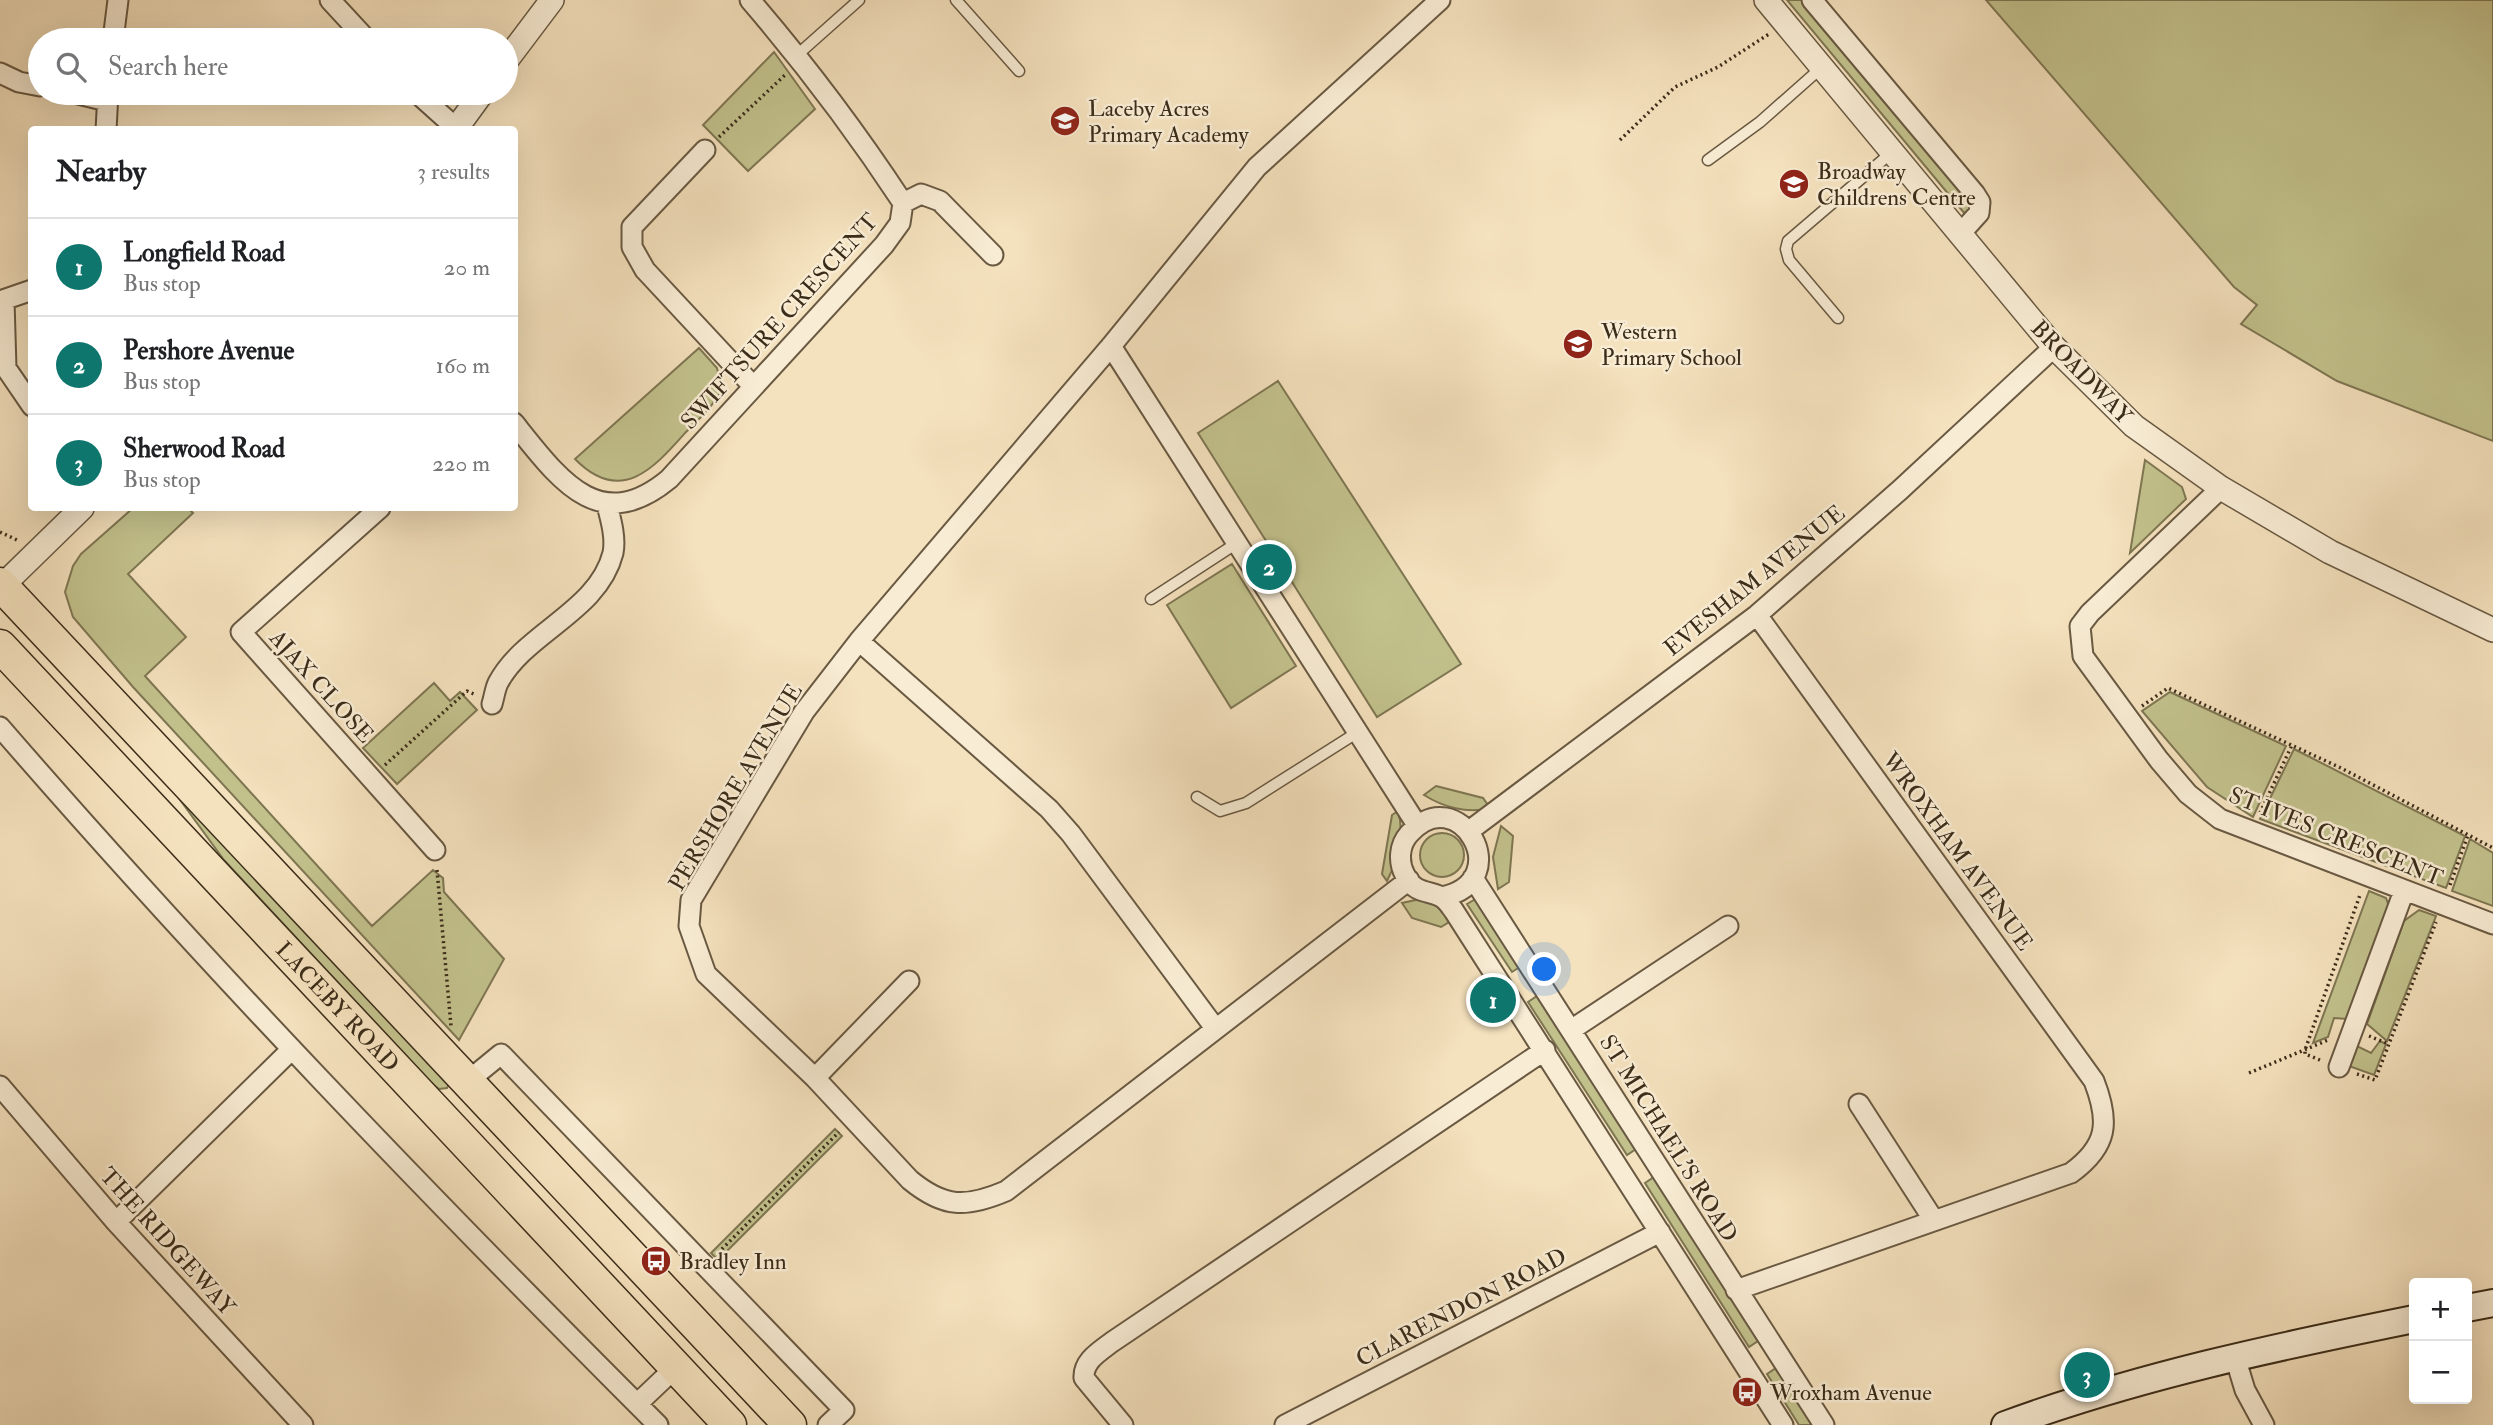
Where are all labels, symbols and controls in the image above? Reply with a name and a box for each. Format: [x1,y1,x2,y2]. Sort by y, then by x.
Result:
search box [28,28,518,105]
icon: search [52,48,90,86]
text: Search here [108,51,228,83]
place label: Laceby Acres Primary Academy [1088,94,1250,149]
school or university icon: Laceby Acres Primary Academy [1048,104,1082,138]
text: Nearby [56,153,146,190]
text: 3 results [417,157,490,186]
place label: Broadway Childrens Centre [1817,157,1976,212]
school or university icon: Broadway Childrens Centre [1777,167,1811,201]
street label: SWIFTSURE CRESCENT [675,207,884,436]
text: Longfield Road [123,237,285,269]
text: 1 [75,253,83,282]
text: 20 m [444,253,490,282]
text: Bus stop [123,269,201,298]
street label: BROADWAY [2025,314,2139,431]
place label: Western Primary School [1600,317,1742,372]
school or university icon: Western Primary School [1561,327,1595,361]
text: Pershore Avenue [123,335,294,367]
text: 2 [73,351,85,380]
text: 160 m [436,351,490,380]
text: Bus stop [123,367,201,396]
text: Sherwood Road [123,433,285,465]
text: 3 [75,449,83,478]
text: 220 m [432,449,490,478]
text: Bus stop [123,465,201,494]
street label: EVESHAM AVENUE [1658,498,1851,662]
pin: 2 [1246,541,1292,593]
street label: AJAX CLOSE [263,623,380,749]
street label: PERSHORE AVENUE [662,678,809,896]
street label: WROXHAM AVENUE [1875,746,2039,956]
street label: ST IVES CRESCENT [2225,780,2447,893]
street label: LACEBY ROAD [269,936,405,1078]
your location [1527,952,1561,986]
pin: 1 [1470,974,1516,1026]
street label: ST MICHAEL'S ROAD [1593,1029,1744,1247]
street label: THE RIDGEWAY [93,1161,243,1322]
street label: CLARENDON ROAD [1351,1242,1571,1373]
bus stop icon: Bradley Inn [639,1244,673,1278]
place label: Bradley Inn [679,1247,787,1276]
map controls [2409,1278,2472,1404]
button: + [2409,1278,2472,1341]
button: − [2409,1341,2472,1404]
pin: 3 [2064,1349,2110,1401]
bus stop icon: Wroxham Avenue [1730,1375,1764,1409]
place label: Wroxham Avenue [1769,1378,1932,1407]

